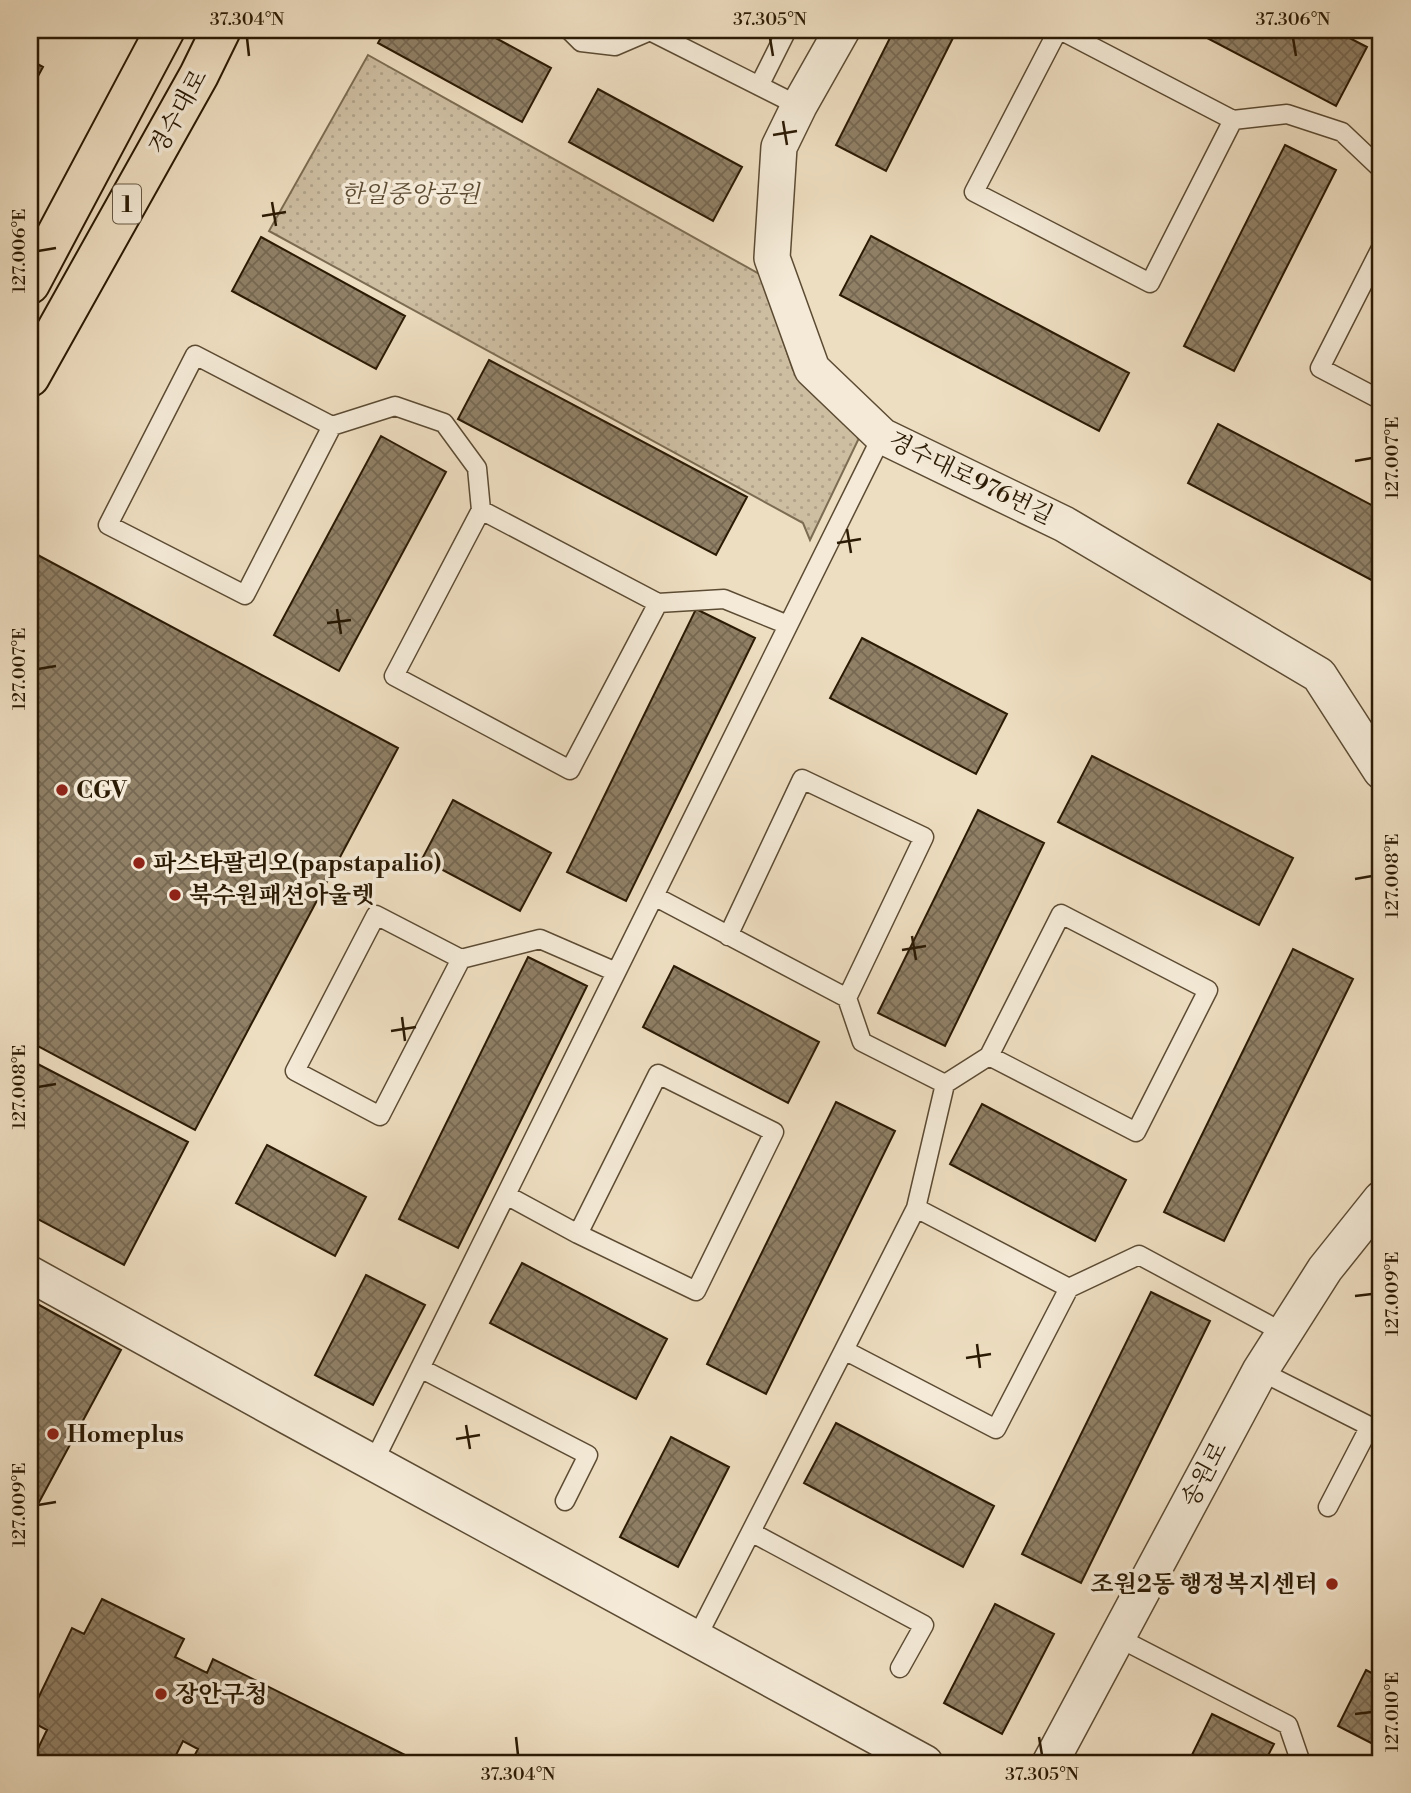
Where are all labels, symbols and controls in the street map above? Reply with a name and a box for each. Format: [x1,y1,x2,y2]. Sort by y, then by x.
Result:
text: 37.304°N [210,8,285,31]
text: 37.305°N [733,8,808,31]
text: 37.306°N [1256,8,1331,31]
street label: 경수대로 [143,65,214,160]
park label: 한일중앙공원 [340,180,481,210]
road number: 1 [113,184,141,224]
text: 127.006°E [8,209,31,293]
text: 127.007°E [1381,417,1404,499]
street label: 경수대로976번길 [883,426,1058,532]
text: 127.007°E [8,628,31,710]
place label: CGV [76,776,128,806]
marker: CGV [54,782,70,798]
text: 127.008°E [1381,834,1404,918]
place label: 파스타팔리오(papstapalio) [153,849,441,879]
marker: 파스타팔리오(papstapalio) [131,855,147,871]
place label: 북수원패션아울렛 [189,881,374,911]
marker: 북수원패션아울렛 [167,887,183,903]
text: 127.008°E [8,1045,31,1129]
text: 127.009°E [1381,1252,1404,1336]
place label: Homeplus [67,1420,184,1450]
marker: Homeplus [45,1426,61,1442]
street label: 송원로 [1175,1437,1234,1512]
text: 127.009°E [8,1463,31,1547]
place label: 조원2동 행정복지센터 [1091,1570,1318,1600]
marker: 조원2동 행정복지센터 [1324,1576,1340,1592]
text: 127.010°E [1381,1672,1404,1752]
place label: 장안구청 [175,1680,268,1710]
marker: 장안구청 [153,1686,169,1702]
text: 37.304°N [481,1763,556,1786]
text: 37.305°N [1005,1763,1080,1786]

